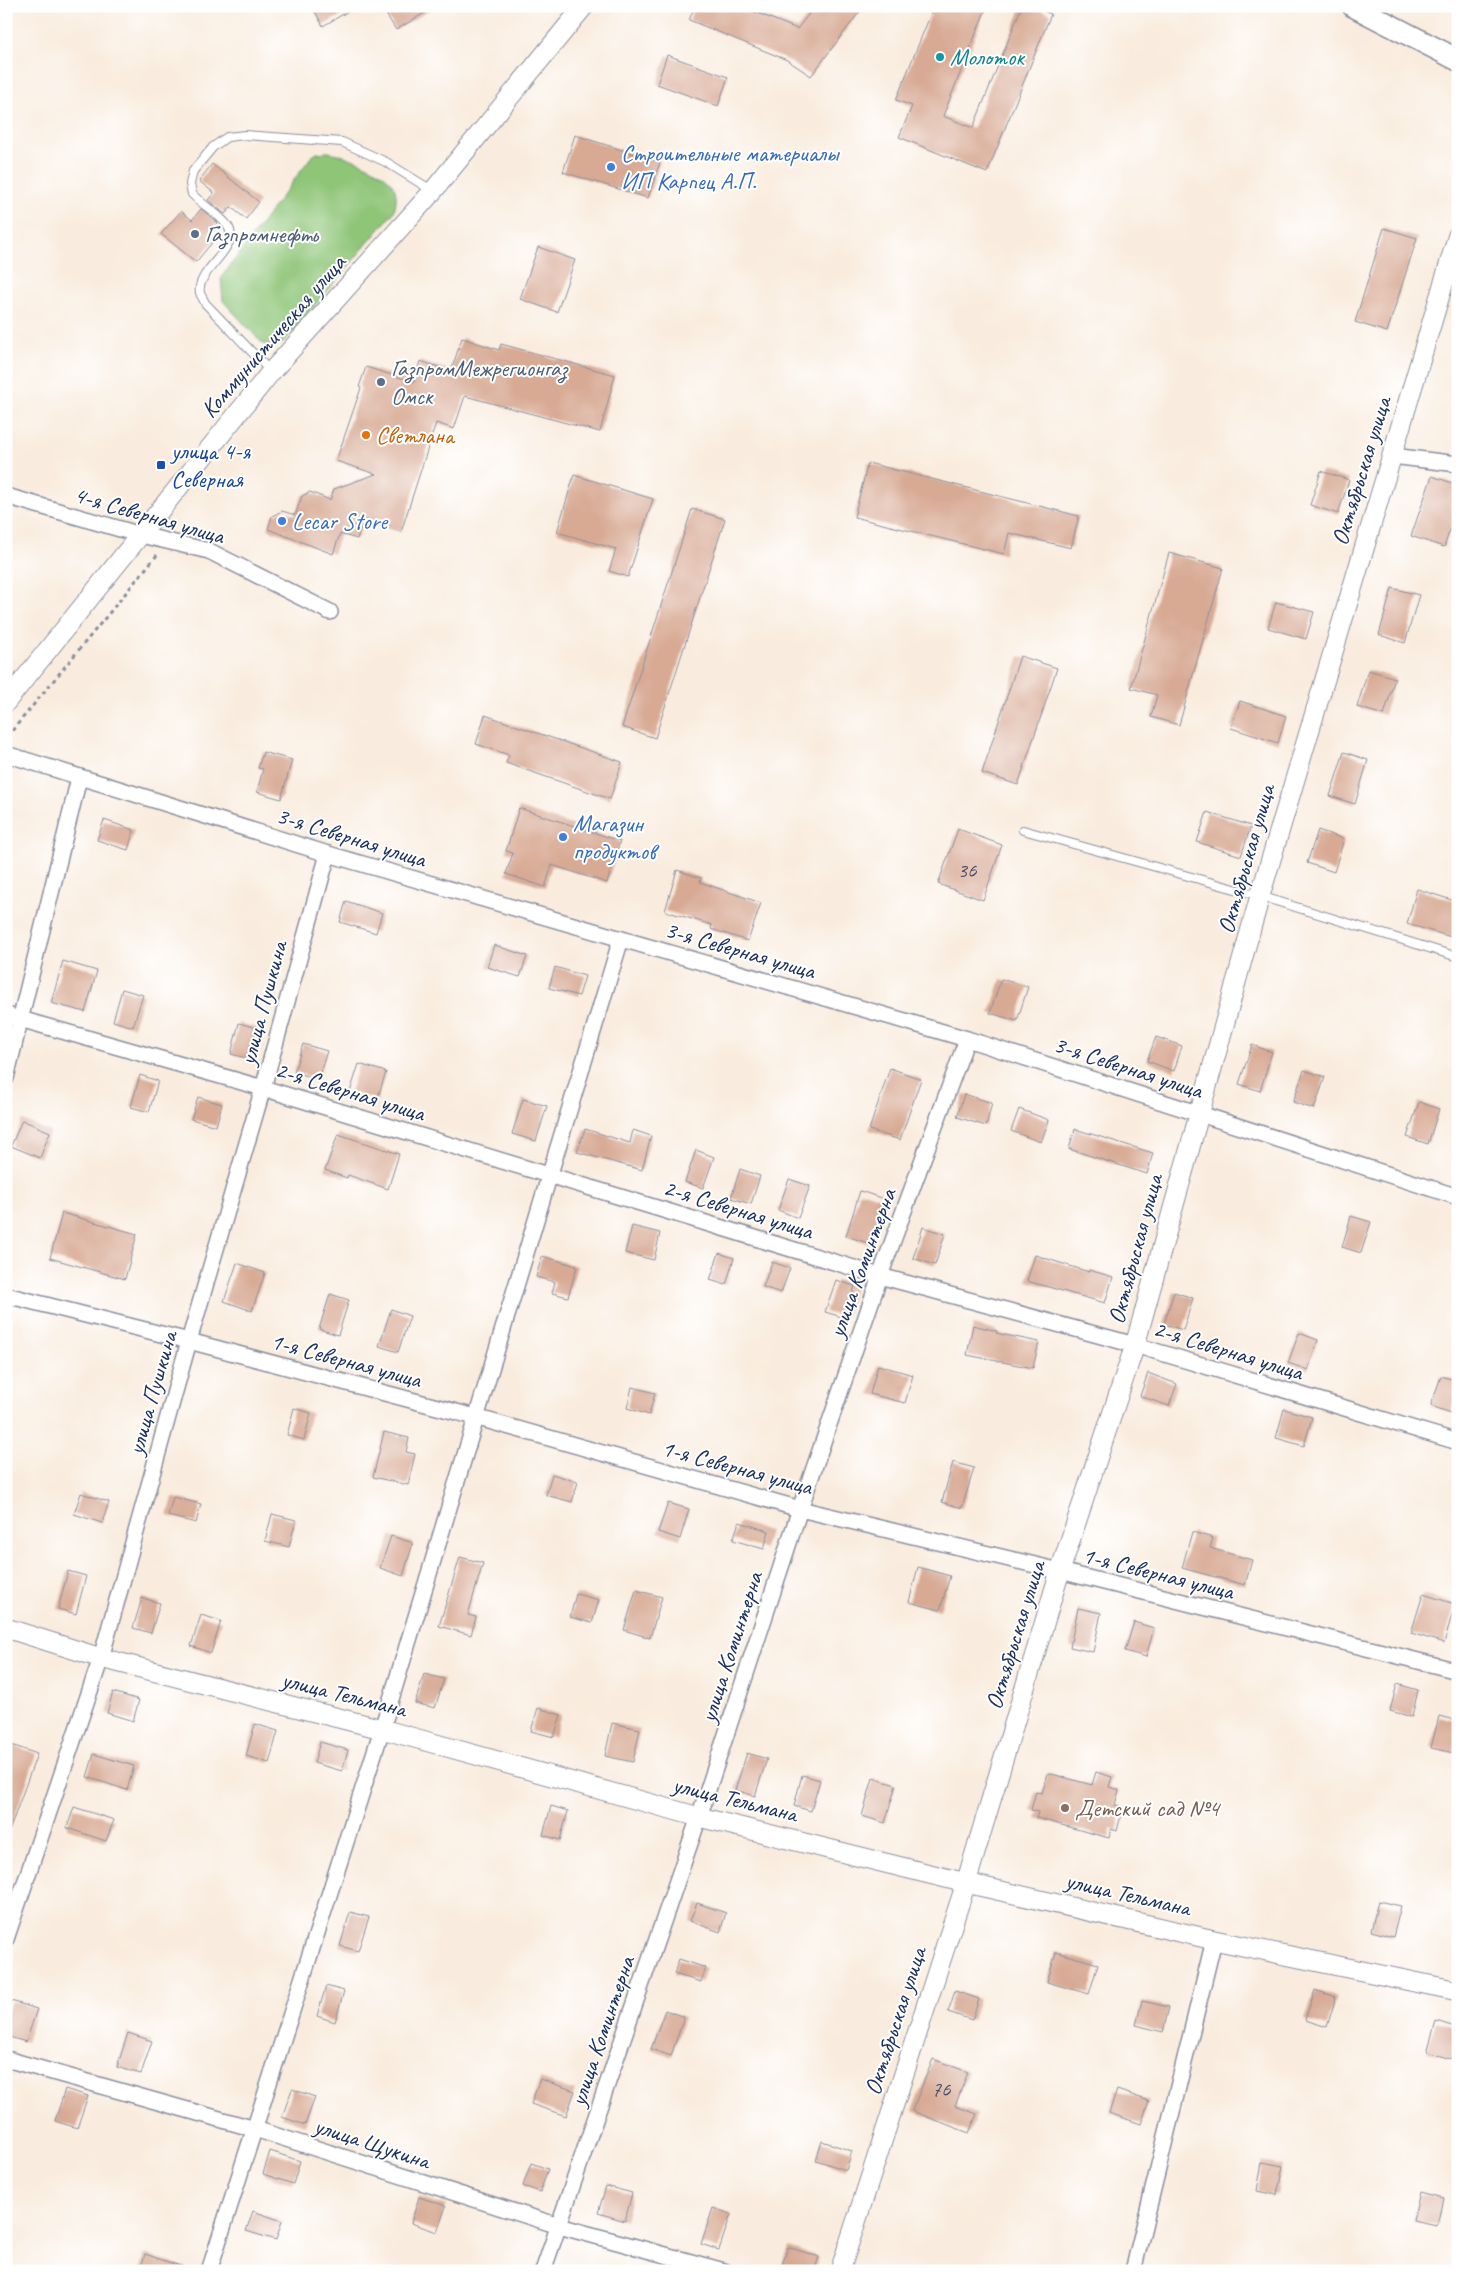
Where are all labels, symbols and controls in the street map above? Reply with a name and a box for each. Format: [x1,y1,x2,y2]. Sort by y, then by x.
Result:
place label: Молоток [950,42,1026,72]
marker: Молоток [934,51,946,63]
place label: Строительные материалы ИП Карпец А.П. [621,138,841,196]
marker: Строительные материалы ИП Карпец А.П. [605,161,617,173]
place label: Газпромнефть [205,219,319,250]
marker: Газпромнефть [189,228,201,240]
street label: Коммунистическая улица [194,247,353,424]
place label: ГазпромМежрегионгаз Омск [391,353,569,411]
marker: ГазпромМежрегионгаз Омск [375,376,387,388]
street label: Октябрьская улица [1324,391,1398,549]
place label: Светлана [376,420,456,450]
marker: Светлана [360,429,372,441]
place label: улица 4-я Северная [169,436,252,494]
marker: улица 4-я Северная [155,459,167,471]
street label: 4-я Северная улица [71,479,229,551]
place label: Lecar Store [292,506,389,536]
marker: Lecar Store [276,515,288,527]
street label: Октябрьская улица [1210,779,1282,937]
street label: 3-я Северная улица [273,800,431,874]
place label: Магазин продуктов [573,808,660,866]
marker: Магазин продуктов [557,831,569,843]
house number: 36 [958,857,977,883]
street label: 3-я Северная улица [662,914,820,986]
street label: улица Пушкина [232,936,294,1070]
street label: 3-я Северная улица [1050,1029,1207,1106]
street label: 2-я Северная улица [272,1054,430,1128]
street label: Октябрьская улица [1101,1169,1170,1327]
street label: 2-я Северная улица [660,1172,818,1246]
street label: улица Коминтерна [821,1183,903,1343]
street label: 2-я Северная улица [1150,1313,1308,1387]
street label: 1-я Северная улица [267,1325,426,1395]
street label: улица Пушкина [120,1326,184,1460]
street label: 1-я Северная улица [658,1432,817,1502]
street label: 1-я Северная улица [1079,1540,1238,1607]
street label: Октябрьская улица [978,1555,1052,1713]
street label: улица Коминтерна [692,1567,770,1728]
street label: улица Тельмана [277,1664,411,1724]
street label: улица Тельмана [668,1769,802,1829]
place label: Детский сад №4 [1075,1793,1221,1823]
marker: Детский сад №4 [1059,1802,1071,1814]
street label: улица Тельмана [1061,1865,1195,1923]
street label: Октябрьская улица [857,1941,934,2099]
street label: улица Коминтерна [562,1951,642,2112]
house number: 76 [932,2076,951,2102]
street label: улица Щукина [309,2110,436,2176]

